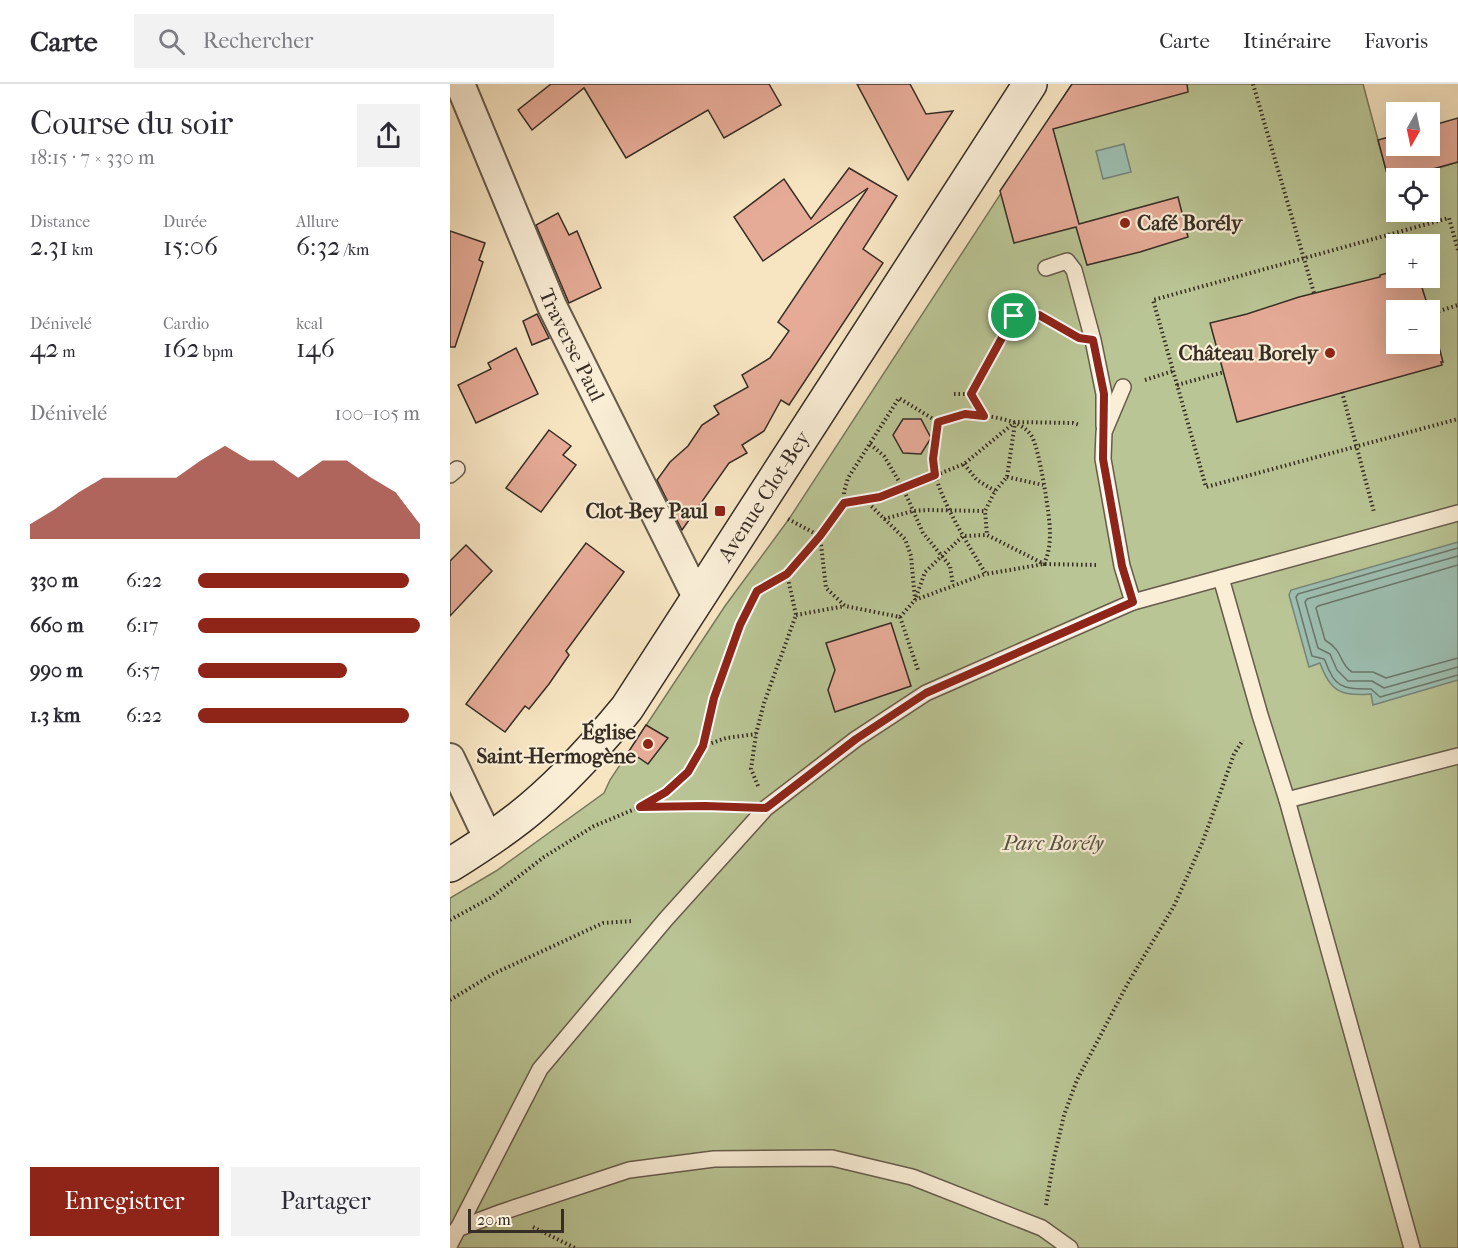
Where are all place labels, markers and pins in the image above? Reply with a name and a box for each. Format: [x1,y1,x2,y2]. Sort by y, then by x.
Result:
place label: Café Borély [1137,211,1244,235]
marker: Café Borély [1118,216,1132,230]
pin [988,290,1039,341]
place label: Château Borely [1179,341,1320,365]
marker: Château Borely [1323,346,1337,360]
place label: Clot-Bey Paul [585,499,708,523]
marker: Clot-Bey Paul [713,504,727,518]
place label: Église Saint-Hermogène [476,719,637,768]
marker: Église Saint-Hermogène [641,737,655,751]

